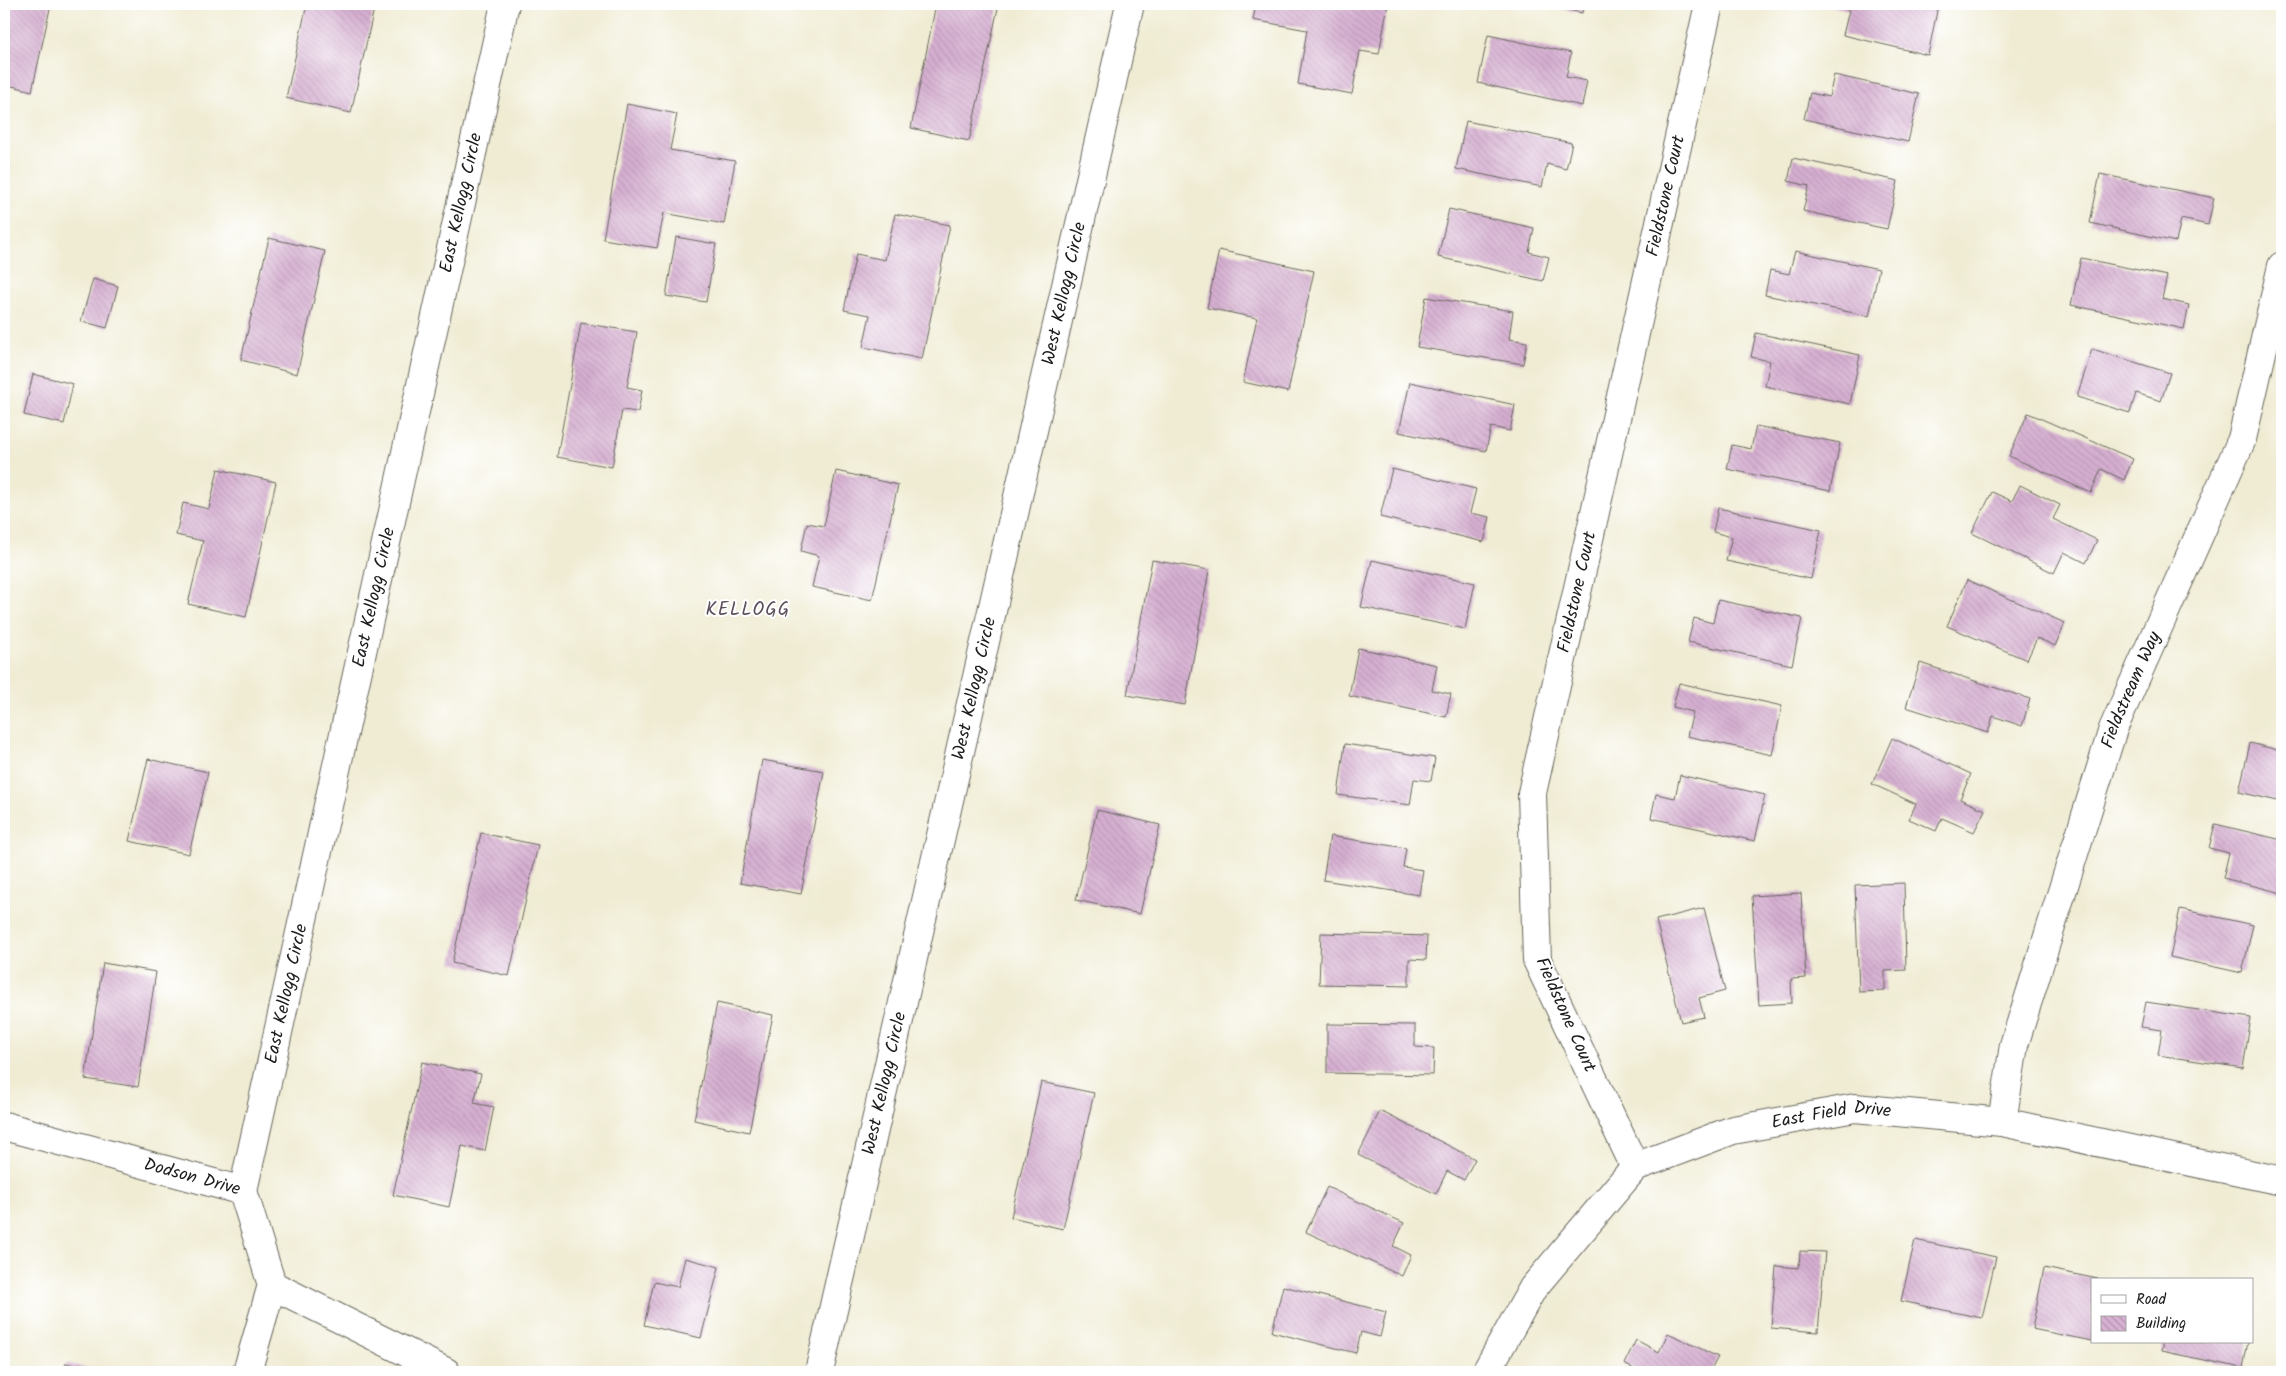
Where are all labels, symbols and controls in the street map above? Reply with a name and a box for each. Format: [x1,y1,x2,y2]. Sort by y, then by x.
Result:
street label: East Kellogg Circle [432,130,491,276]
street label: Fieldstone Court [1638,131,1694,259]
street label: West Kellogg Circle [1034,219,1094,368]
street label: East Kellogg Circle [345,525,404,670]
street label: Fieldstone Court [1549,528,1605,656]
district label: KELLOGG [706,595,790,625]
street label: West Kellogg Circle [944,614,1005,763]
street label: Fieldstream Way [2093,626,2169,752]
street label: East Kellogg Circle [257,921,316,1066]
street label: Fieldstone Court [1527,953,1604,1078]
street label: West Kellogg Circle [854,1009,915,1158]
street label: East Field Drive [1769,1093,1892,1137]
street label: Dodson Drive [141,1150,244,1204]
legend [2091,1278,2254,1344]
text: Road [2136,1288,2167,1312]
text: Building [2136,1312,2186,1336]

